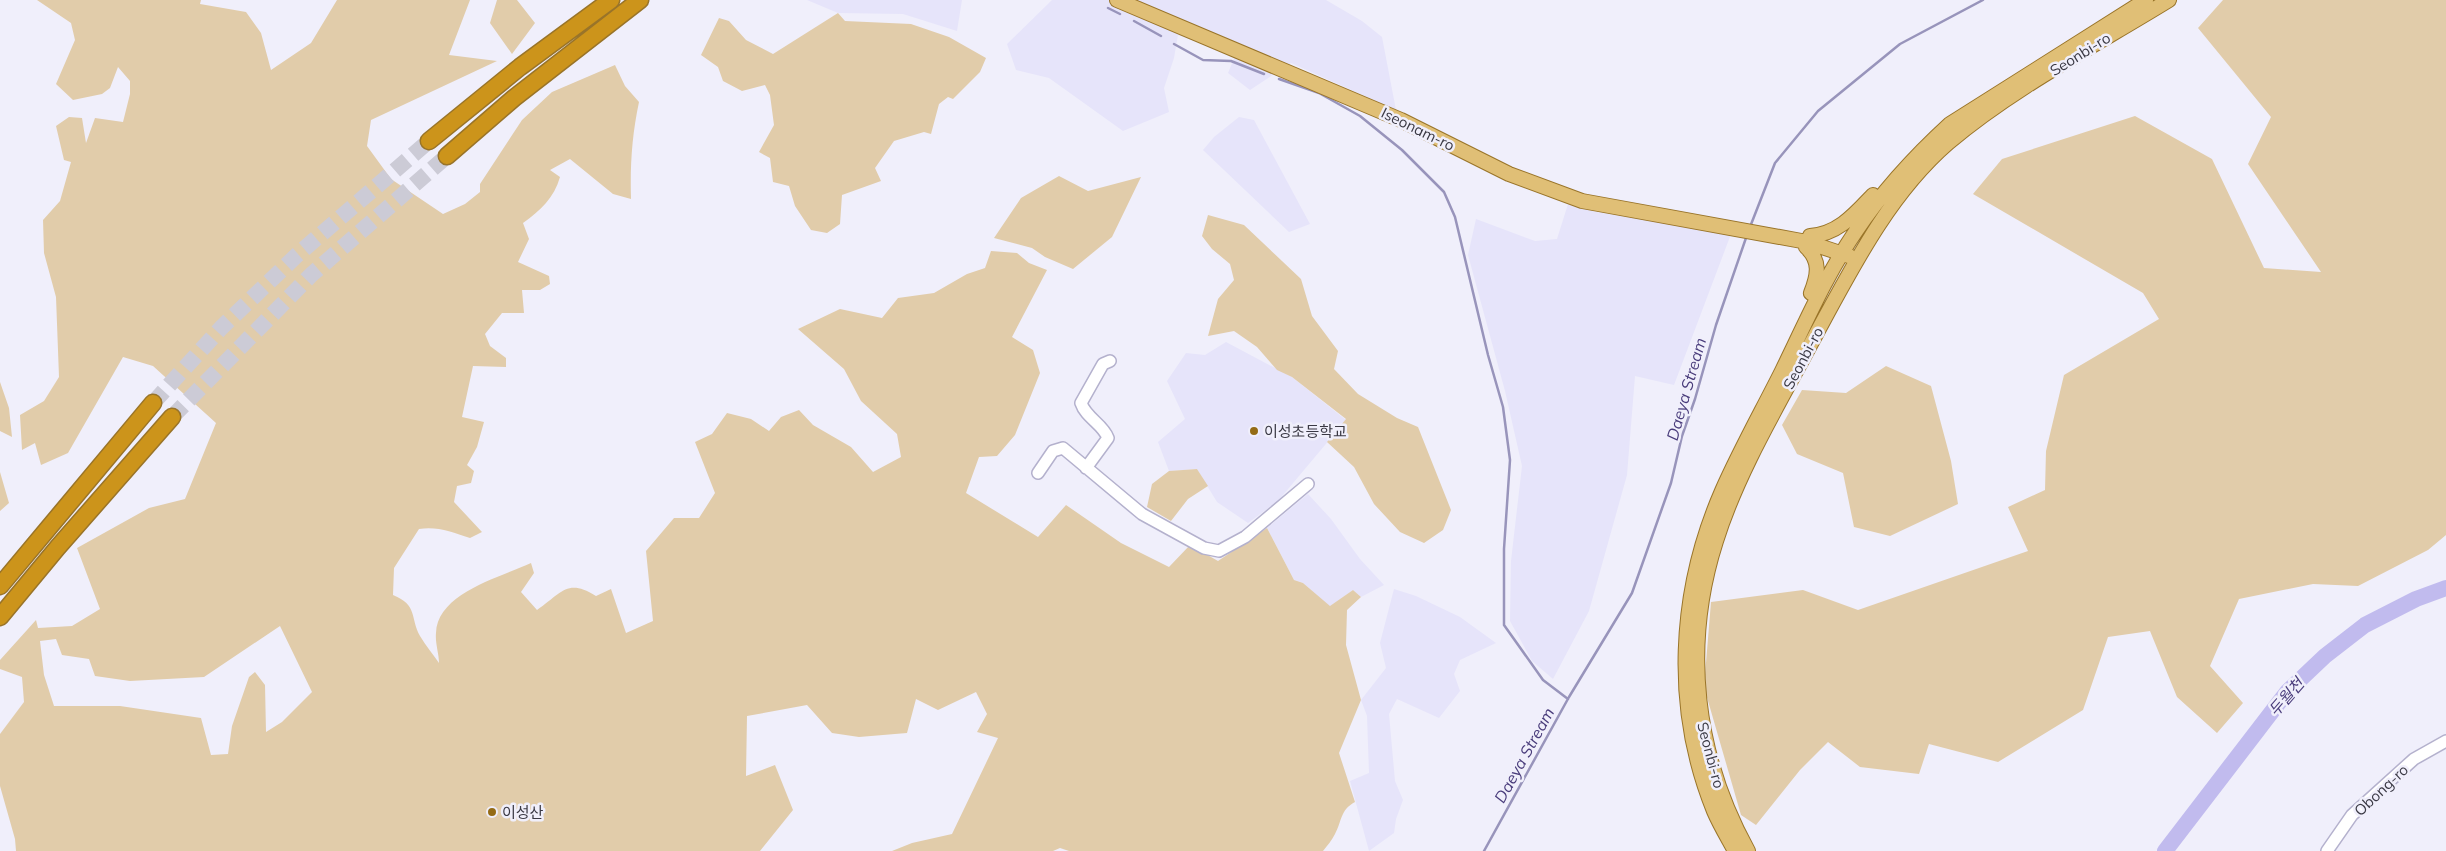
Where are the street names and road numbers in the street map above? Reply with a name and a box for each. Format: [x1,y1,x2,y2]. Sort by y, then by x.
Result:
street label: Seonbi-ro [2046,28,2114,80]
street label: Iseonam-ro [1378,103,1458,155]
street label: Seonbi-ro [1779,324,1827,392]
street label: Seonbi-ro [1693,720,1729,790]
street label: Obong-ro [2350,760,2412,820]

